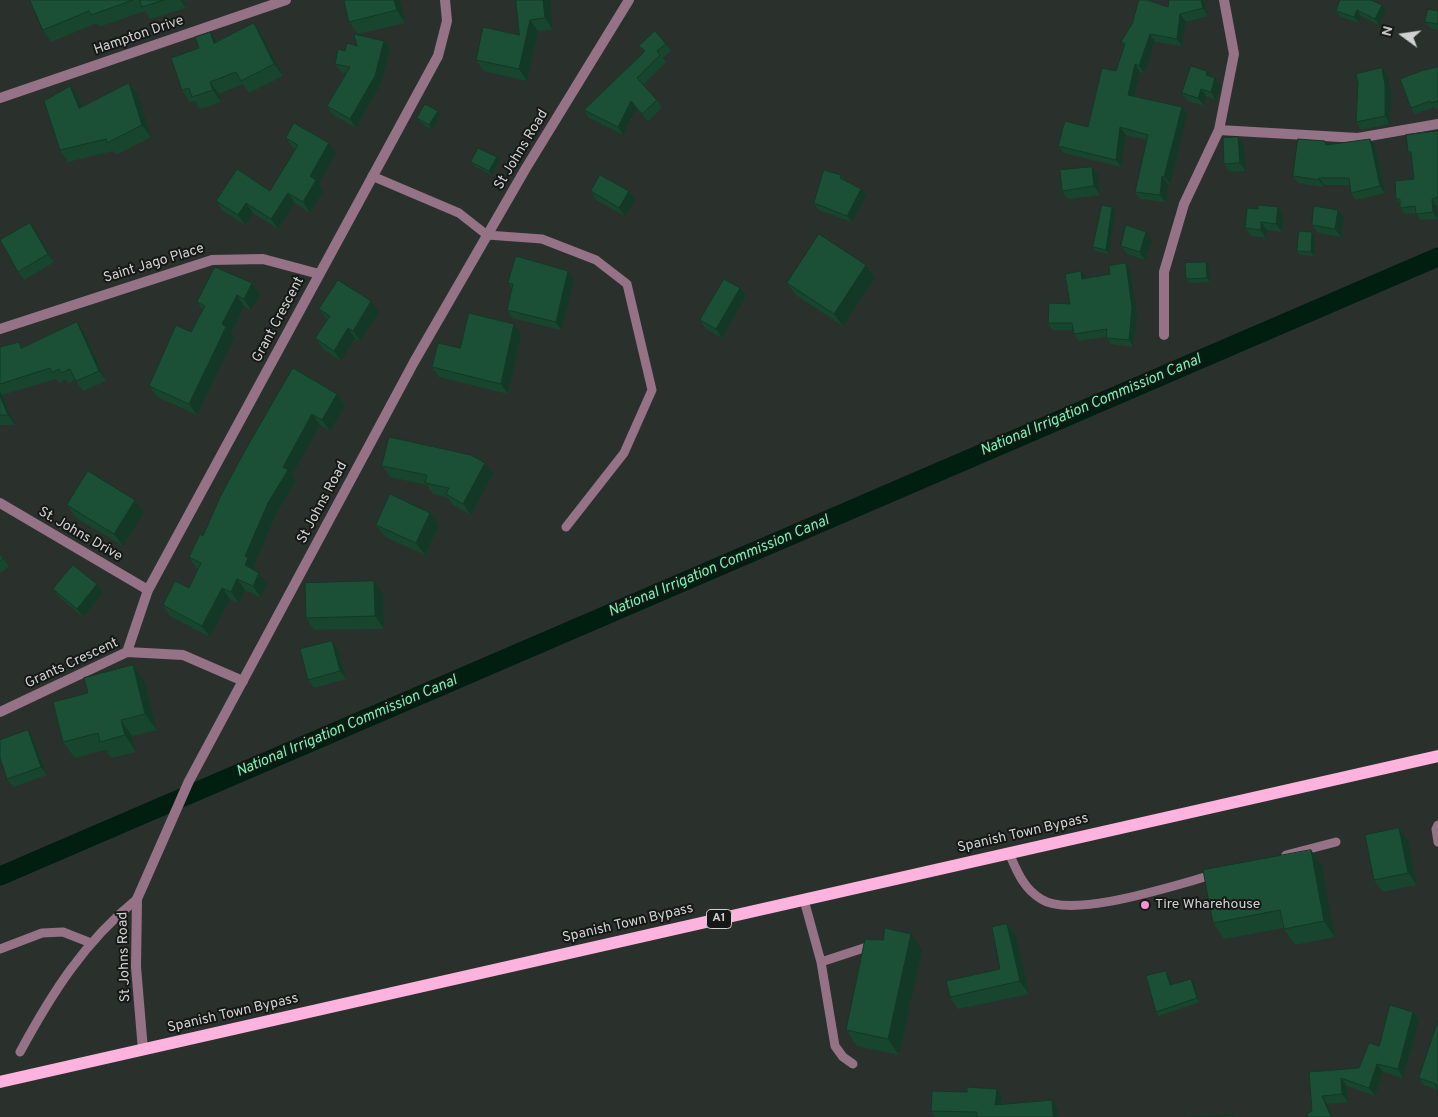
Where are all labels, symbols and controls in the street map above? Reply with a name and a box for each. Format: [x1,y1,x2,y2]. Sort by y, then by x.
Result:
north arrow [1378,10,1428,60]
street label: Hampton Drive [92,13,186,59]
text: N [1378,24,1397,38]
street label: St Johns Road [491,107,553,193]
street label: Saint Jago Place [102,241,206,287]
street label: Grant Crescent [249,274,309,366]
water label: National Irrigation Commission Canal [978,351,1204,461]
street label: St Johns Road [294,459,352,547]
street label: St. Johns Drive [35,504,125,566]
water label: National Irrigation Commission Canal [606,512,832,622]
street label: Grants Crescent [23,635,121,693]
water label: National Irrigation Commission Canal [234,672,460,782]
street label: Spanish Town Bypass [956,811,1090,857]
place label: Tire Wharehouse [1155,897,1260,913]
marker: Tire Wharehouse [1139,899,1151,911]
street label: Spanish Town Bypass [561,901,695,947]
road number: A1 [706,910,732,929]
street label: St Johns Road [115,911,135,1003]
street label: Spanish Town Bypass [166,991,300,1037]

